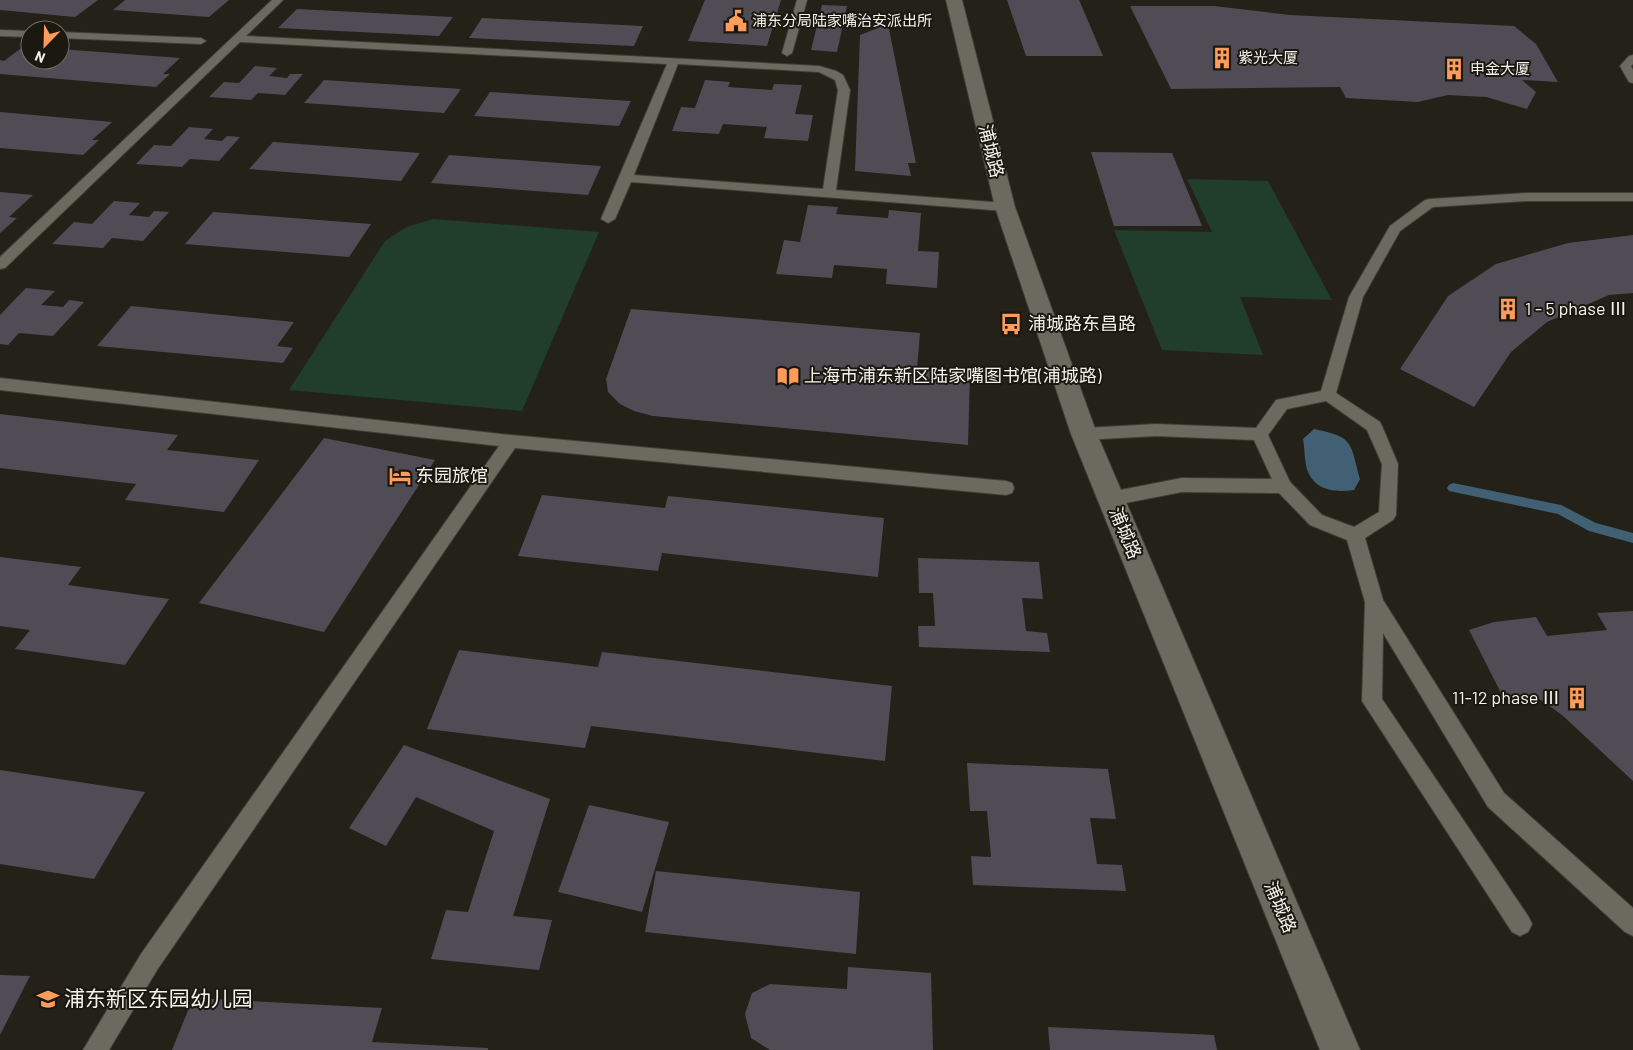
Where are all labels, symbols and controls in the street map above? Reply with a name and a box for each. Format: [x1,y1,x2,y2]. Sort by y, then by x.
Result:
public building icon: 浦东分局陆家嘴治安派出所 [723,8,749,34]
place label: 浦东分局陆家嘴治安派出所 [752,11,932,29]
north arrow [20,20,70,70]
building icon: 紫光大厦 [1209,45,1235,71]
text: N [32,48,47,67]
place label: 紫光大厦 [1238,48,1298,66]
building icon: 申金大厦 [1441,56,1467,82]
place label: 申金大厦 [1470,59,1530,77]
street label: 浦城路 [975,122,1009,180]
building icon: 1 - 5 phase Ⅲ [1495,296,1521,322]
place label: 1 - 5 phase Ⅲ [1525,297,1627,319]
bus stop icon: 浦城路东昌路 [998,311,1024,337]
place label: 浦城路东昌路 [1028,312,1136,334]
library icon: 上海市浦东新区陆家嘴图书馆(浦城路) [775,363,801,389]
place label: 上海市浦东新区陆家嘴图书馆(浦城路) [804,364,1102,386]
hotel icon: 东园旅馆 [387,463,413,489]
place label: 东园旅馆 [416,464,488,486]
street label: 浦城路 [1105,503,1147,562]
building icon: 11-12 phase Ⅲ [1564,685,1590,711]
place label: 11-12 phase Ⅲ [1452,686,1560,708]
street label: 浦城路 [1260,877,1302,936]
place label: 浦东新区东园幼儿园 [64,985,253,1010]
school or university icon: 浦东新区东园幼儿园 [35,986,61,1012]

